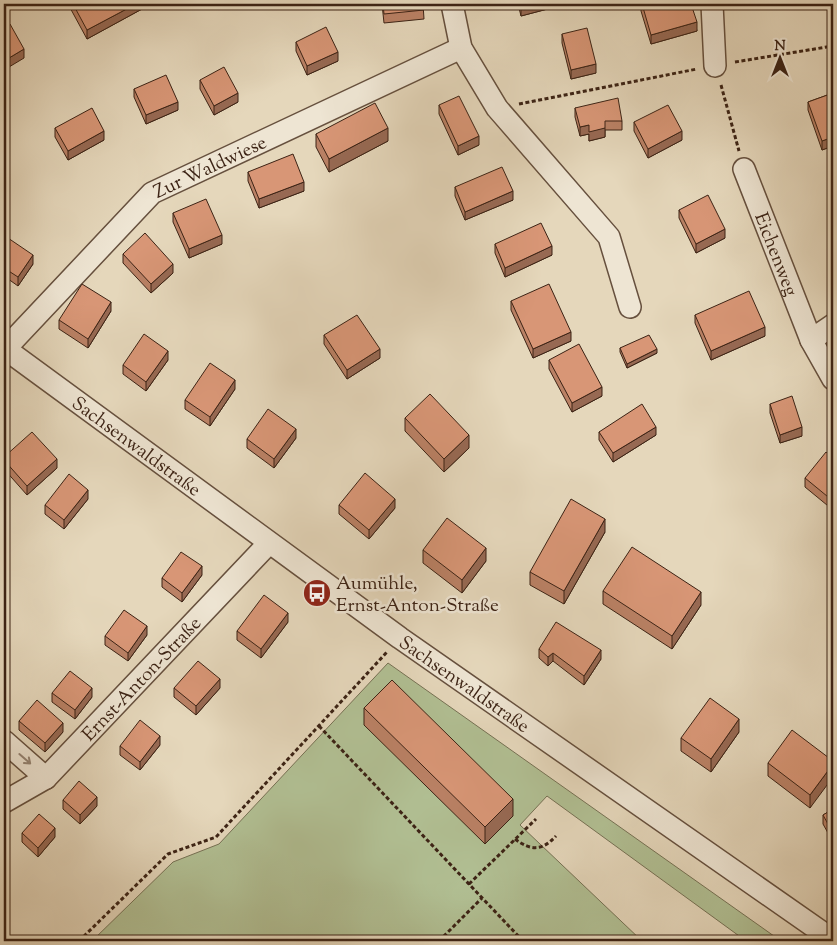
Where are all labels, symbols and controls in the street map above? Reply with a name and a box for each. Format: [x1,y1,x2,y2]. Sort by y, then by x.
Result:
north arrow [754,32,804,82]
text: N [774,37,786,57]
street label: Zur Waldwiese [150,130,272,206]
street label: Eichenweg [746,209,803,300]
street label: Sachsenwaldstraße [66,391,206,504]
place label: Aumühle, Ernst-Anton-Straße [336,571,499,620]
bus stop icon: Aumühle, Ernst-Anton-Straße [302,578,332,608]
street label: Ernst-Anton-Straße [77,611,208,748]
street label: Sachsenwaldstraße [393,630,535,741]
one-way arrow [18,754,31,765]

